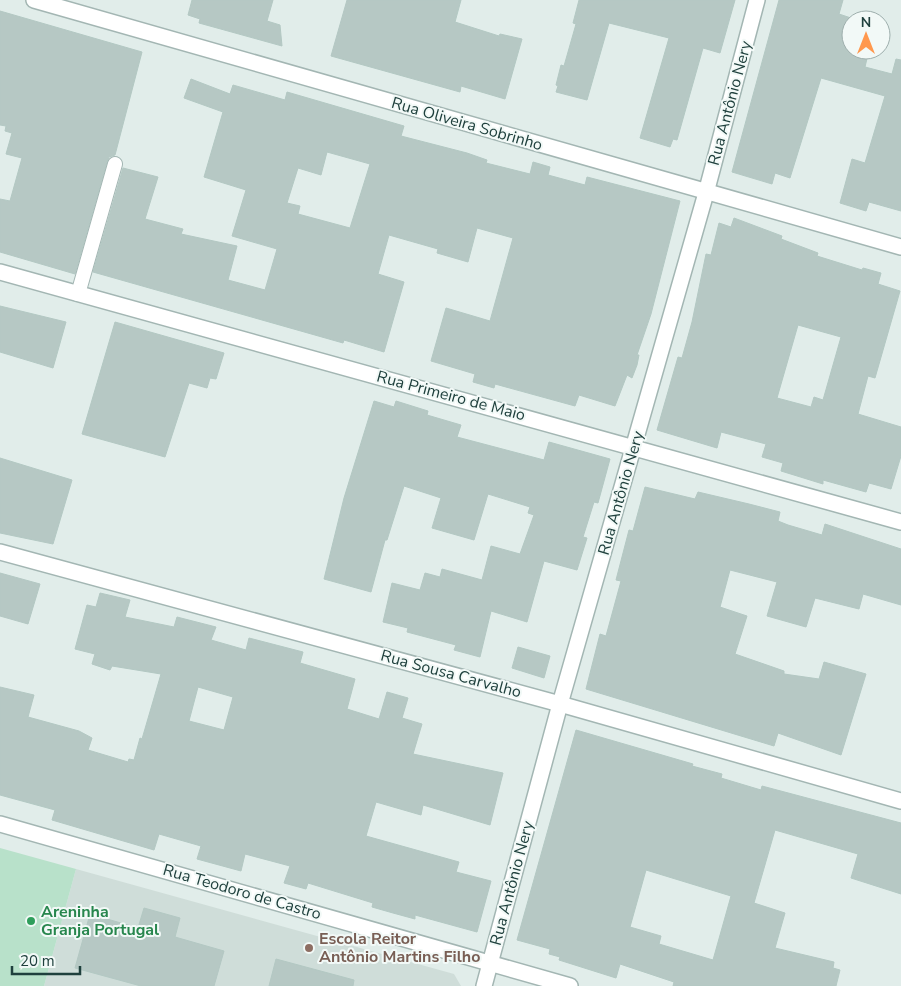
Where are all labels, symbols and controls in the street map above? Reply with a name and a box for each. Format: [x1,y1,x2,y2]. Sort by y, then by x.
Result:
north arrow [841,10,891,60]
text: N [861,13,871,32]
street label: Rua Antônio Nery [703,38,757,168]
street label: Rua Oliveira Sobrinho [389,92,545,156]
street label: Rua Primeiro de Maio [374,366,528,426]
street label: Rua Antônio Nery [593,428,649,558]
street label: Rua Sousa Carvalho [378,645,524,703]
street label: Rua Antônio Nery [485,818,539,948]
street label: Rua Teodoro de Castro [160,859,324,925]
place label: Areninha Granja Portugal [41,901,159,941]
marker: Areninha Granja Portugal [25,915,37,927]
place label: Escola Reitor Antônio Martins Filho [319,928,480,968]
marker: Escola Reitor Antônio Martins Filho [303,942,315,954]
scale bar [12,944,80,976]
text: 20 m [20,951,55,971]

